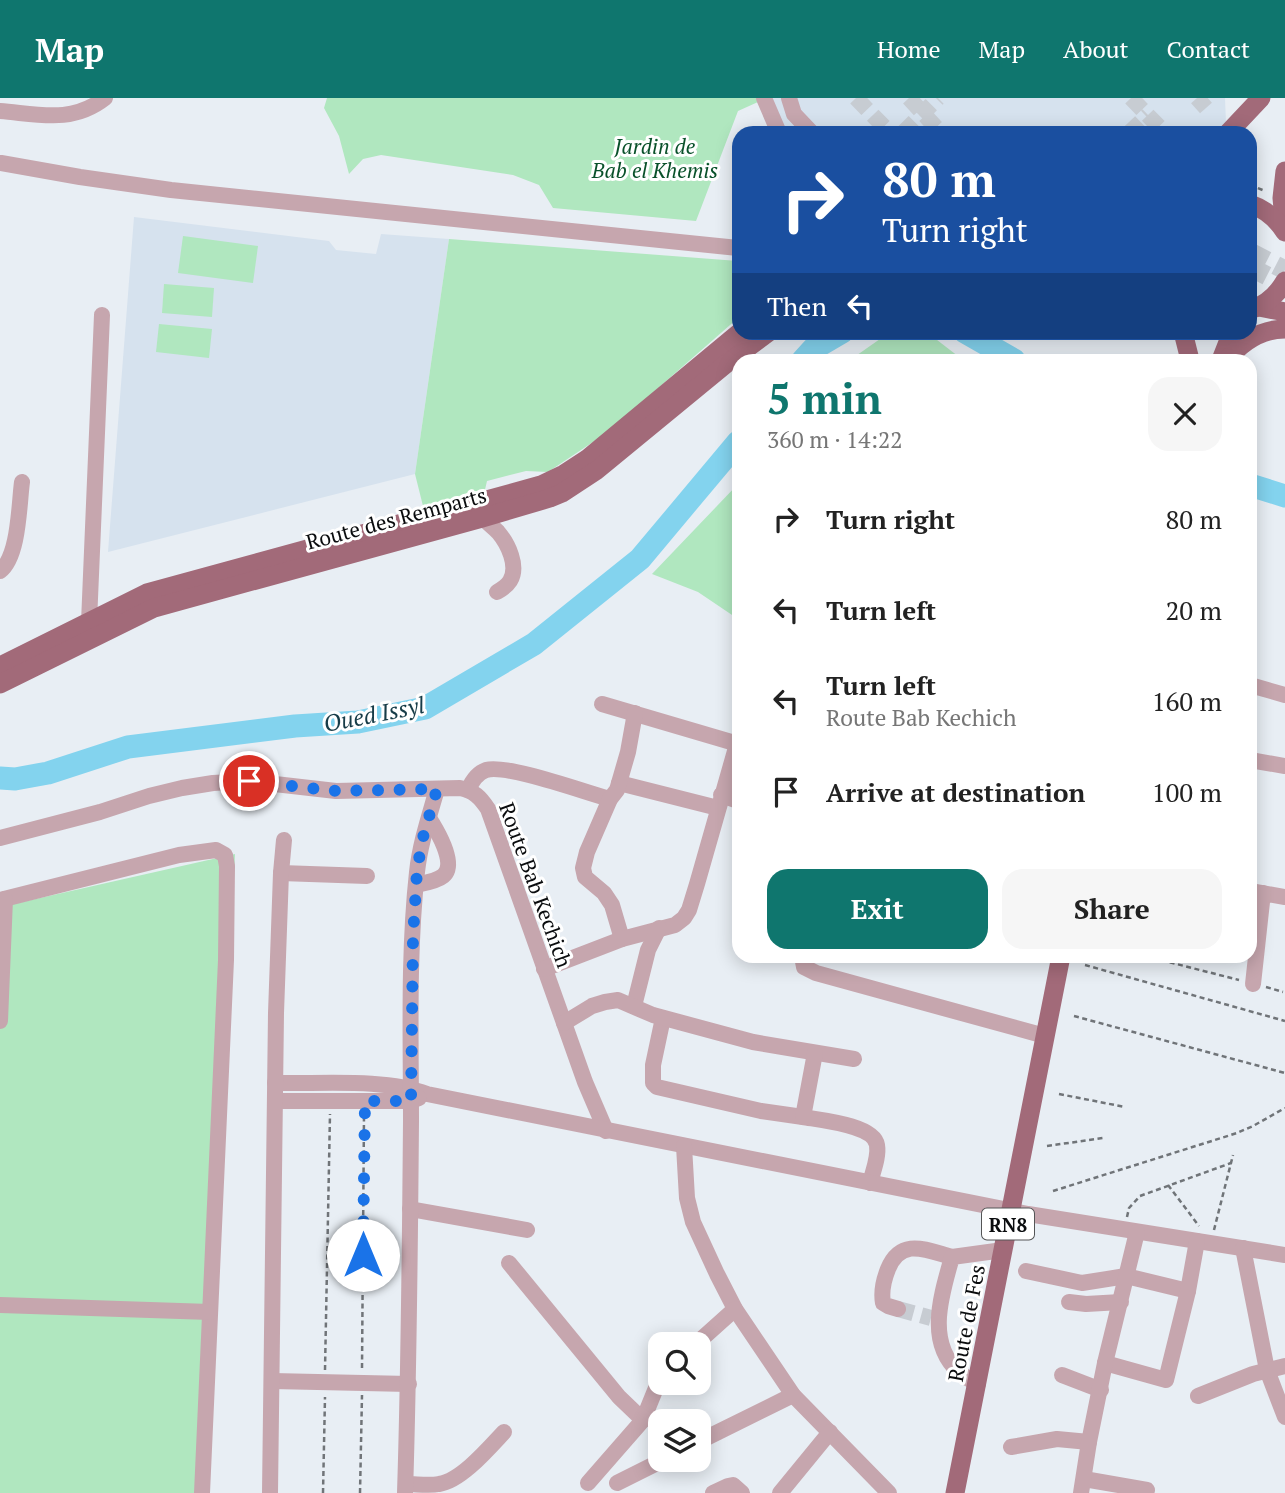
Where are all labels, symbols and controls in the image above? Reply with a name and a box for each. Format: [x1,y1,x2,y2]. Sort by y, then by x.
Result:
text: Map [35,28,104,71]
text: Home [877,33,941,65]
text: Map [979,33,1025,65]
text: About [1063,33,1129,65]
text: Contact [1167,33,1250,65]
park label: Jardin de Bab el Khemis [591,132,718,184]
text: 80 m [882,146,996,211]
icon: right [767,154,858,245]
text: Turn right [882,209,1028,251]
icon: left [841,287,879,325]
text: Then [767,289,827,323]
text: 5 min [767,370,882,426]
button: close [1148,377,1222,451]
text: 360 m · 14:22 [767,424,902,455]
street label: Route des Remparts [303,480,489,556]
icon: right [767,500,805,538]
text: Turn right [826,502,955,536]
text: 80 m [1166,502,1222,536]
icon: left [767,591,805,629]
text: Turn left [826,593,936,627]
text: 20 m [1166,593,1222,627]
text: Turn left [826,668,936,702]
icon: left [767,682,805,720]
text: 160 m [1152,684,1222,718]
water label: Oued Issyl [321,689,428,739]
text: Route Bab Kechich [826,702,1016,733]
pin [219,751,279,811]
icon: arrive [230,762,268,800]
icon: arrive [767,773,805,811]
text: Arrive at destination [826,775,1085,809]
text: 100 m [1152,775,1222,809]
street label: Route Bab Kechich [493,799,579,971]
button: Exit [767,869,988,949]
button: Share [1002,869,1222,949]
road number: RN8 [982,1208,1034,1240]
position arrow [326,1218,400,1292]
street label: Route de Fes [941,1262,991,1384]
map controls [648,1332,711,1472]
button: search [648,1332,711,1395]
button: layers [648,1409,711,1472]

